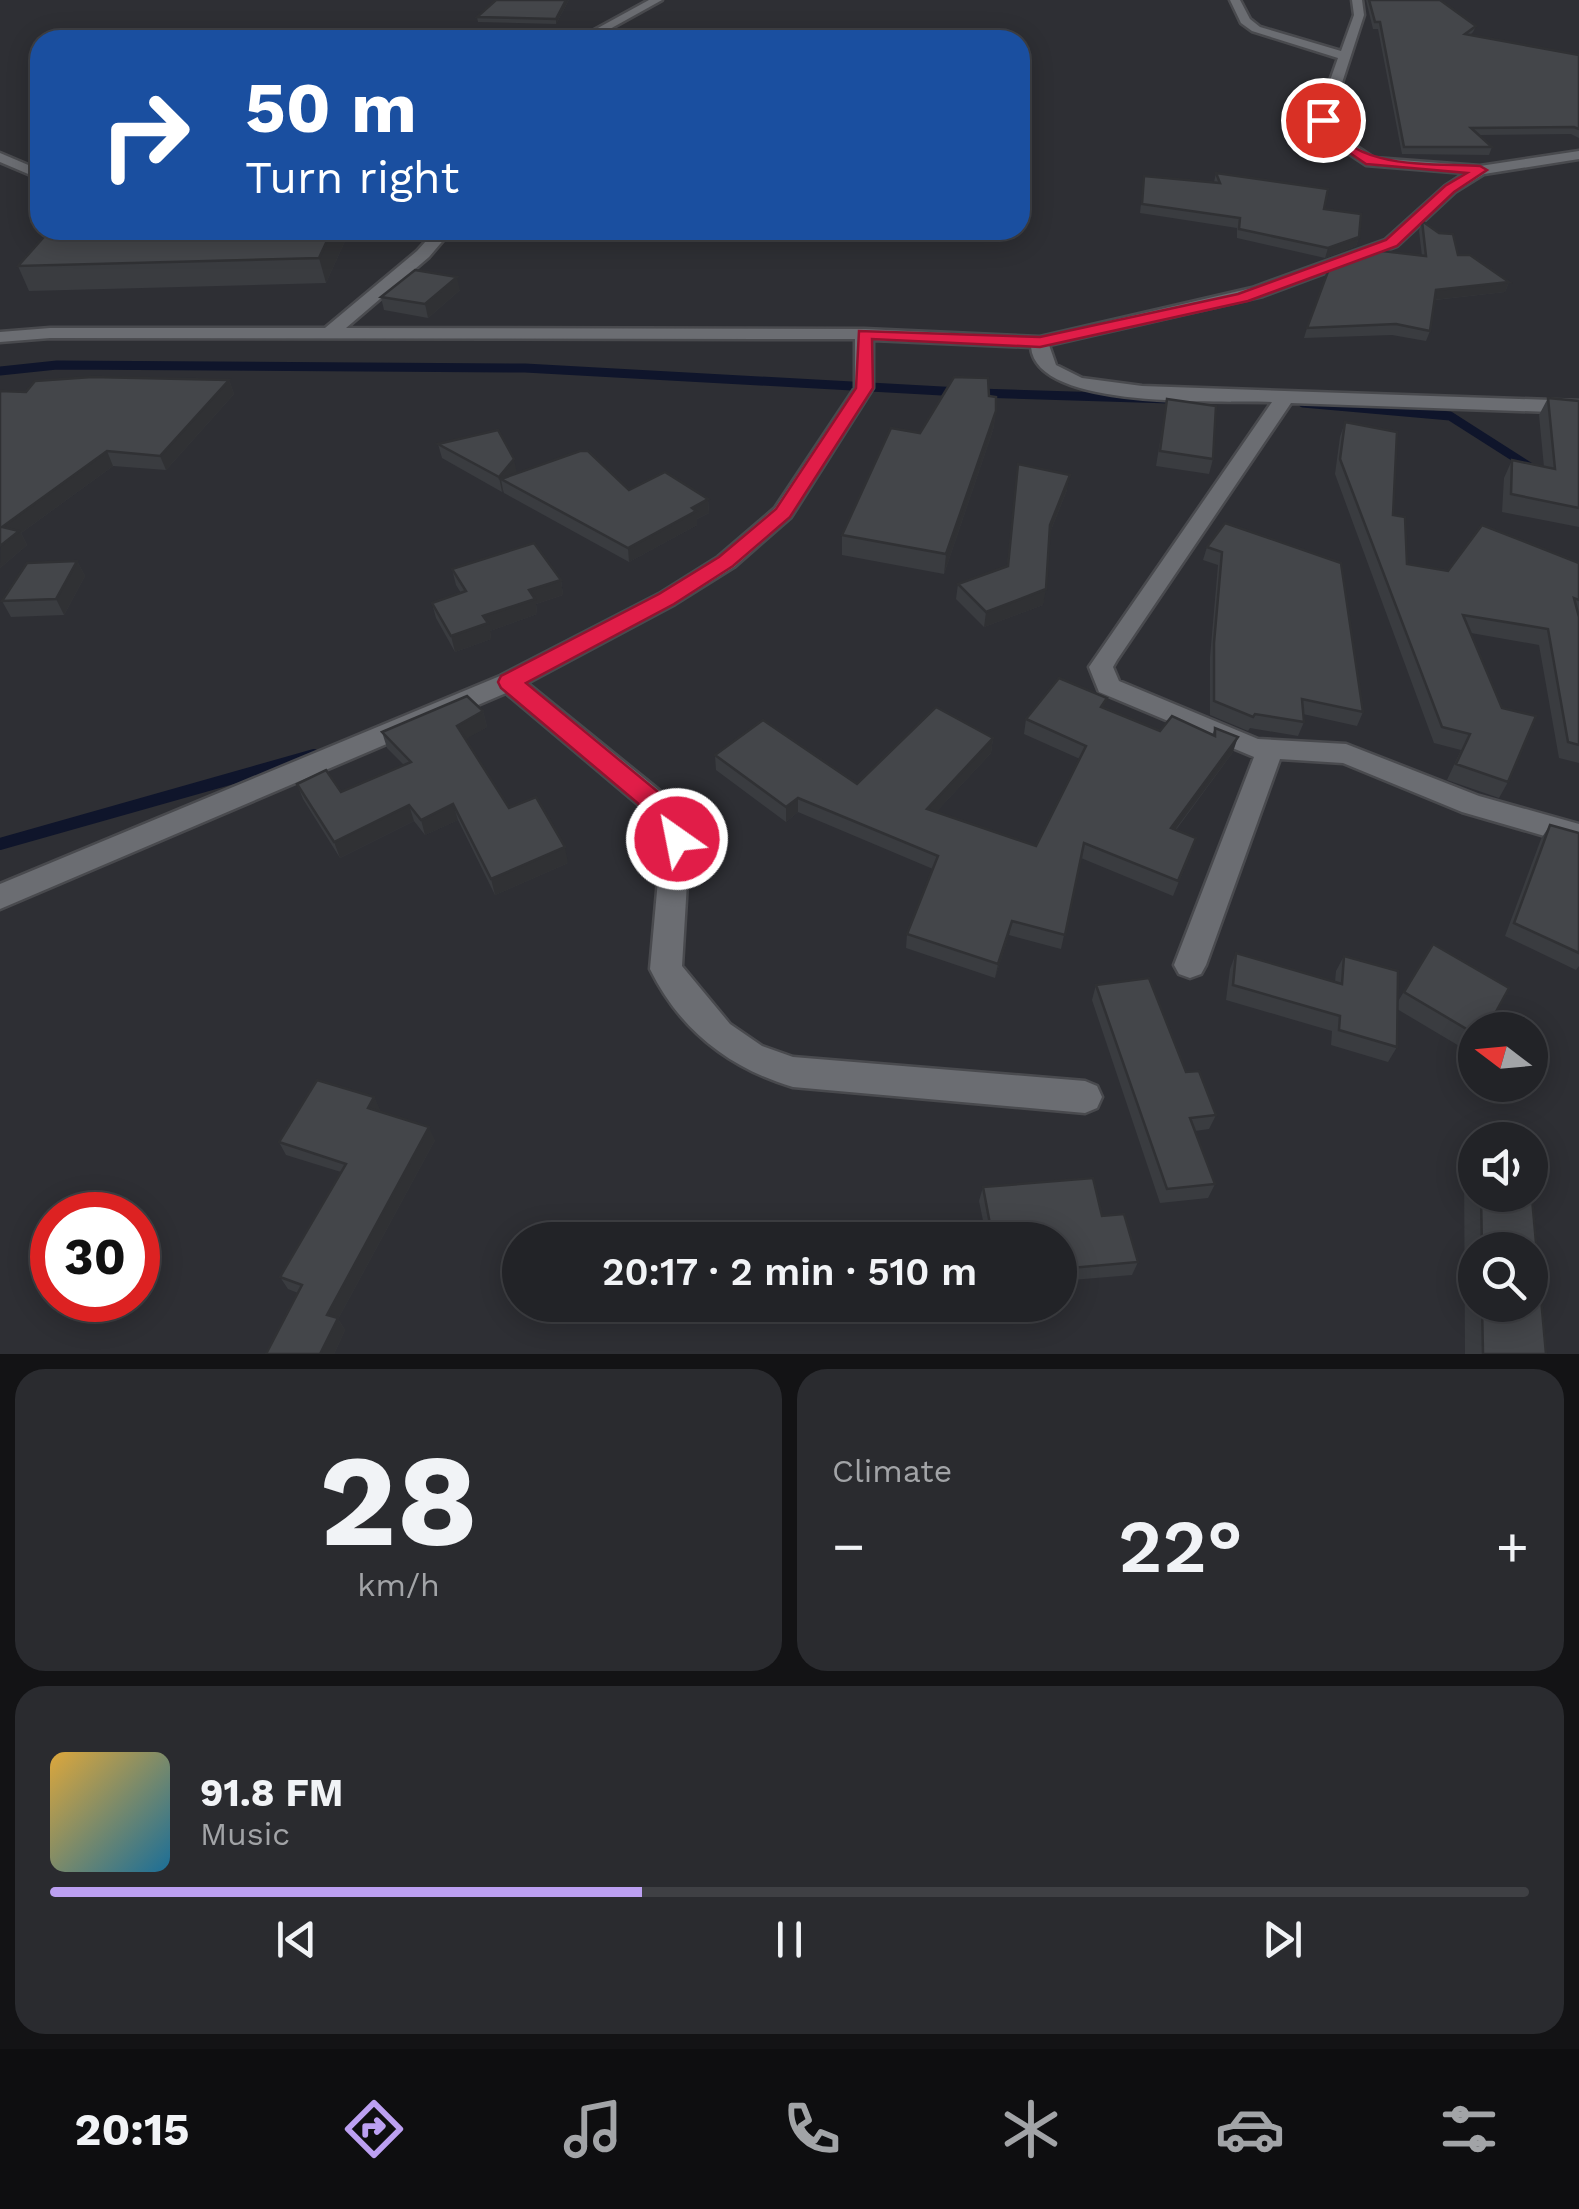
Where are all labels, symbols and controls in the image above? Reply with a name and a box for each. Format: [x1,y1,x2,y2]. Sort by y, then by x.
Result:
text: 50 m [245,67,417,149]
icon: right [80,70,210,200]
pin [1281,78,1366,163]
icon: arrive [1296,93,1351,148]
text: Turn right [245,151,459,204]
position arrow [625,787,729,891]
north arrow [1458,1012,1548,1102]
map controls [1458,1012,1548,1322]
button: sound [1458,1122,1548,1212]
speed limit sign: 30 [30,1192,160,1322]
button: search [1458,1232,1548,1322]
text: 20:17 · 2 min · 510 m [602,1250,977,1294]
text: 28 [319,1424,478,1577]
text: Climate [832,1452,952,1490]
text: 22° [1118,1502,1243,1590]
text: − [832,1514,865,1578]
text: + [1496,1514,1529,1578]
text: km/h [357,1566,440,1604]
text: 91.8 FM [200,1771,343,1815]
text: Music [200,1815,290,1853]
icon: previous [269,1912,324,1967]
icon: pause [762,1912,817,1967]
icon: next [1255,1912,1310,1967]
icon: directions [339,2094,409,2164]
icon: music [558,2094,628,2164]
icon: phone [777,2094,847,2164]
icon: climate [996,2094,1066,2164]
icon: car [1215,2094,1285,2164]
icon: filters [1434,2094,1504,2164]
text: 20:15 [75,2103,190,2156]

